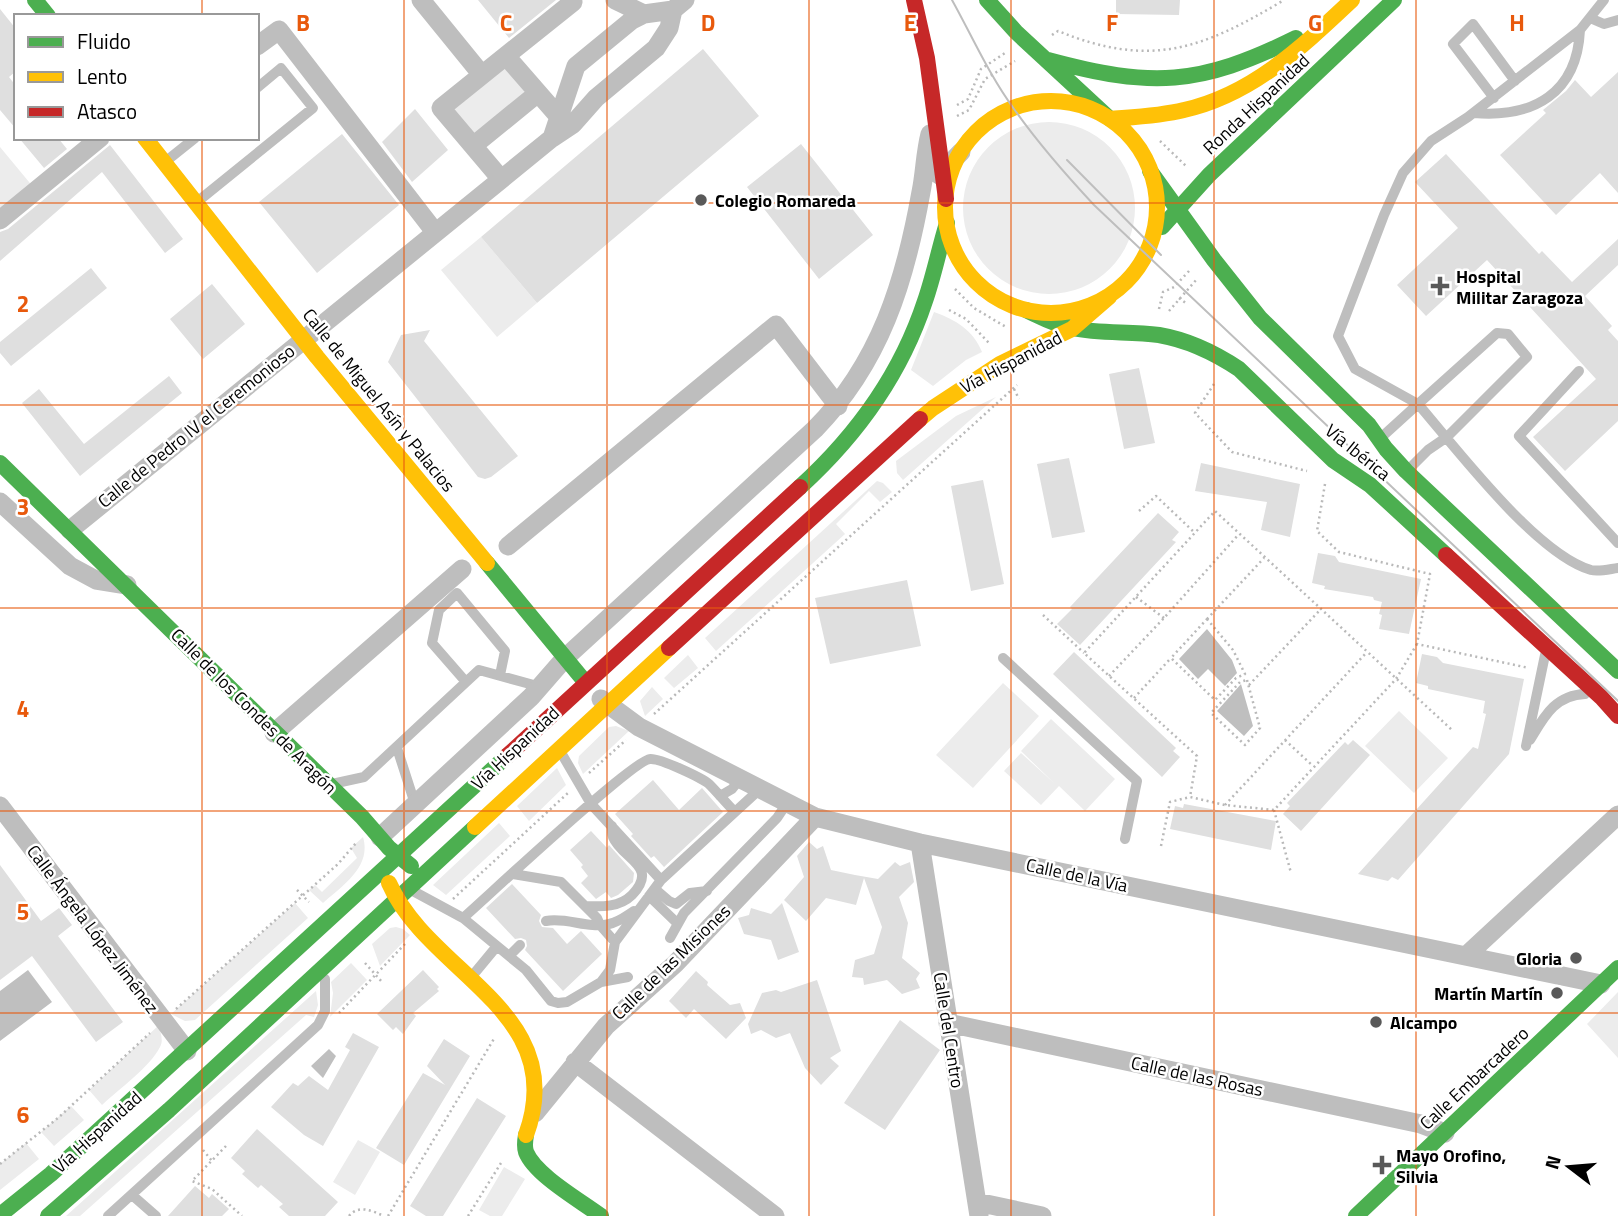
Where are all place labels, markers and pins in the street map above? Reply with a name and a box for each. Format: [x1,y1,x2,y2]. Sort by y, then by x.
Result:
place label: Colegio Romareda [715,187,856,214]
marker: Colegio Romareda [693,192,709,208]
place label: Hospital Militar Zaragoza [1456,263,1583,311]
marker: Hospital Militar Zaragoza [1430,276,1450,296]
place label: Gloria [1516,945,1562,972]
marker: Gloria [1568,950,1584,966]
place label: Martín Martín [1434,980,1543,1007]
marker: Martín Martín [1549,985,1565,1001]
place label: Alcampo [1390,1009,1457,1036]
marker: Alcampo [1368,1014,1384,1030]
place label: Mayo Orofino, Silvia [1396,1142,1506,1190]
marker: Mayo Orofino, Silvia [1374,1157,1390,1173]

